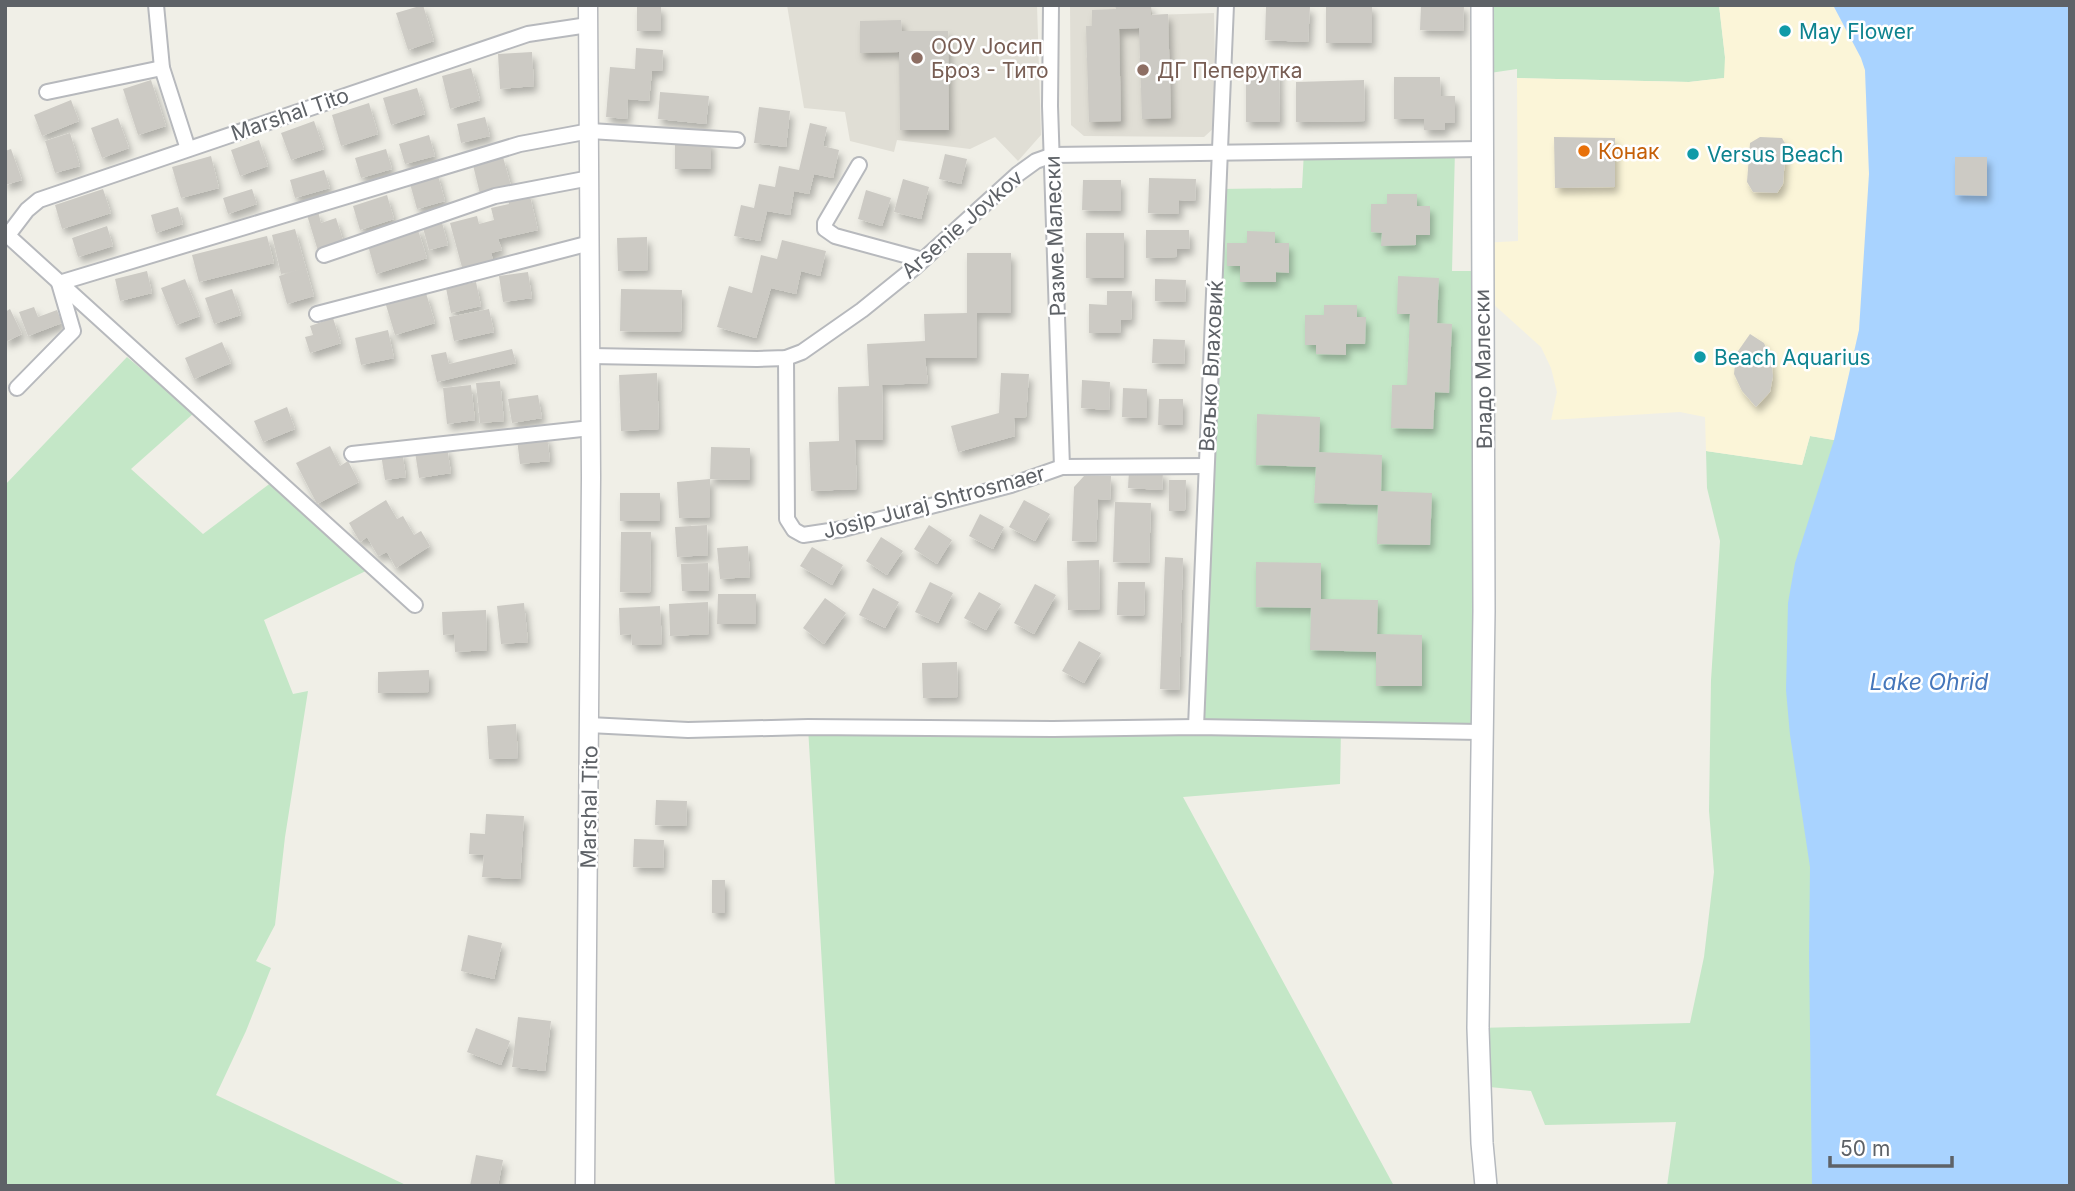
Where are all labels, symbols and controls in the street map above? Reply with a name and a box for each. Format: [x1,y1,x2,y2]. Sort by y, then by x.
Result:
place label: May Flower [1799,19,1914,44]
marker: May Flower [1777,23,1793,39]
place label: ООУ Јосип Броз - Тито [931,34,1049,83]
marker: ООУ Јосип Броз - Тито [909,50,925,66]
place label: ДГ Пеперутка [1157,58,1303,83]
marker: ДГ Пеперутка [1135,62,1151,78]
street label: Marshal Tito [228,82,352,146]
place label: Конак [1598,139,1660,164]
place label: Versus Beach [1707,142,1843,167]
marker: Конак [1576,143,1592,159]
marker: Versus Beach [1685,146,1701,162]
street label: Разме Малески [1040,155,1070,317]
street label: Arsenie Jovkov [896,164,1028,283]
street label: Вељко Влаховиќ [1194,279,1228,452]
street label: Владо Малески [1469,289,1497,449]
place label: Beach Aquarius [1714,345,1871,370]
marker: Beach Aquarius [1692,349,1708,365]
street label: Josip Juraj Shtrosmaer [820,460,1048,544]
water label: Lake Ohrid [1870,668,1989,696]
street label: Marshal Tito [575,745,603,869]
scale bar [1830,1124,1952,1168]
text: 50 m [1840,1136,1890,1161]

